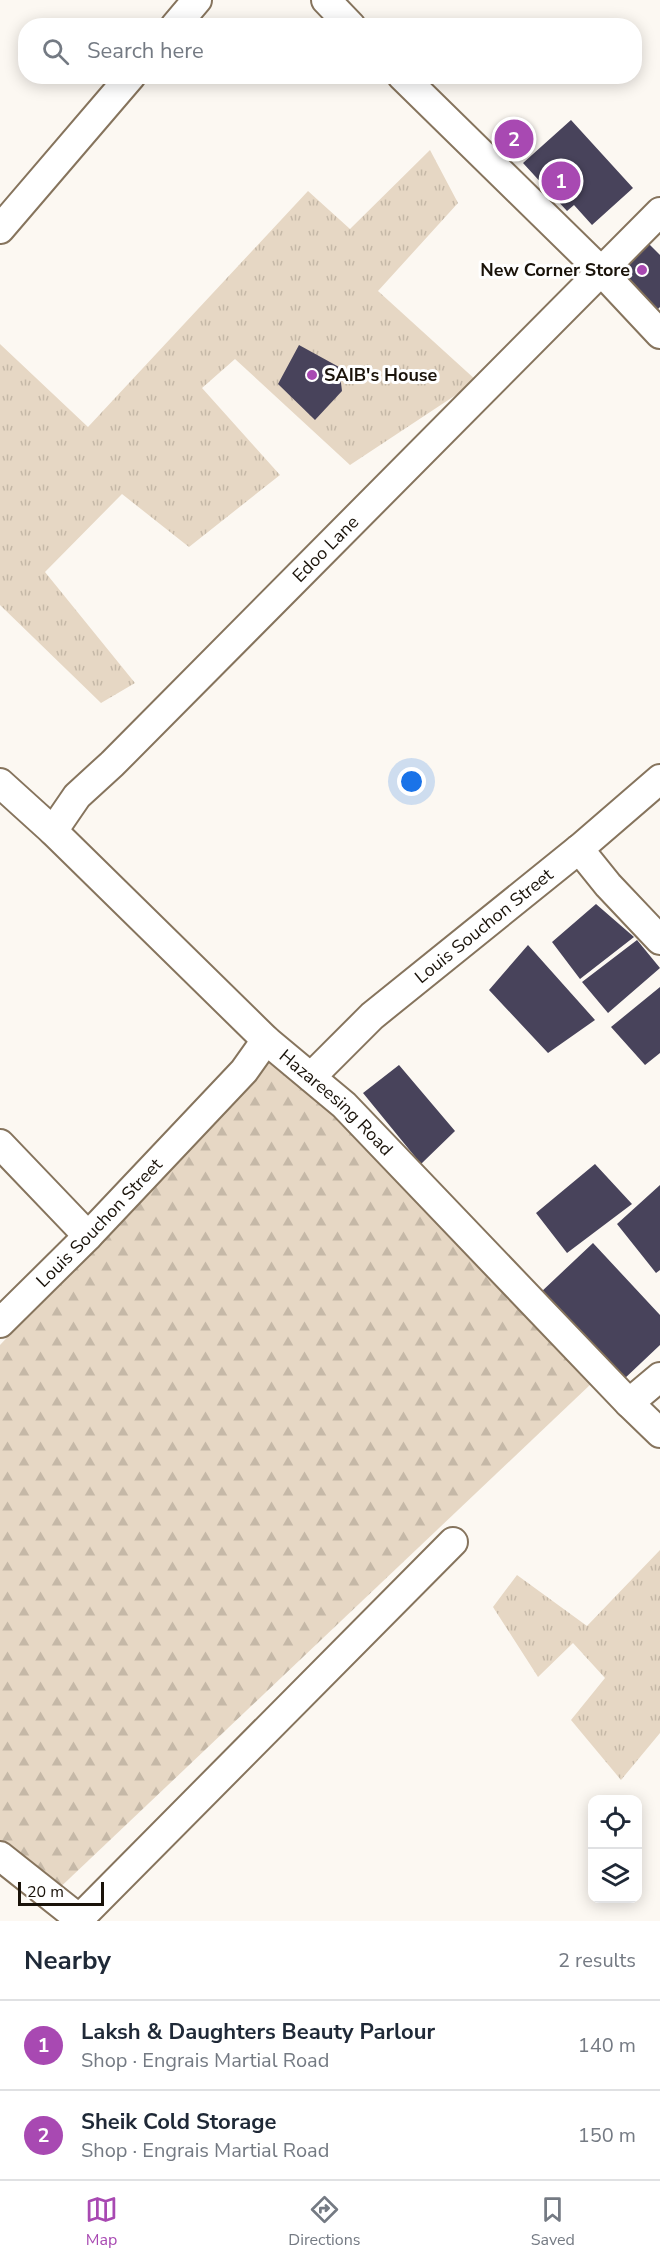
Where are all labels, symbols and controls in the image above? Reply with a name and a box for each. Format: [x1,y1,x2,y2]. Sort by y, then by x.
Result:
search box [18,18,642,84]
icon: search [39,35,72,68]
text: Search here [87,36,204,66]
pin: 2 [494,116,534,162]
pin: 1 [542,158,580,204]
place label: New Corner Store [480,258,630,282]
marker: New Corner Store [635,263,649,277]
place label: SAIB's House [324,363,438,387]
marker: SAIB's House [305,368,319,382]
street label: Edoo Lane [287,510,364,587]
your location [397,767,426,796]
street label: Louis Souchon Street [410,862,559,989]
street label: Hazareesing Road [274,1044,398,1161]
street label: Louis Souchon Street [31,1153,168,1293]
map controls [588,1795,642,1903]
button: locate [588,1795,642,1849]
button: layers [588,1849,642,1903]
scale bar [18,1879,104,1906]
text: 20 m [27,1881,64,1903]
text: Nearby [24,1943,111,1978]
text: 2 results [558,1947,636,1974]
text: Laksh & Daughters Beauty Parlour [81,2017,435,2047]
text: 1 [38,2032,50,2059]
text: 140 m [578,2032,636,2059]
text: Shop · Engrais Martial Road [81,2047,329,2074]
text: Sheik Cold Storage [81,2107,276,2137]
text: 2 [38,2122,50,2149]
text: 150 m [578,2122,636,2149]
text: Shop · Engrais Martial Road [81,2137,329,2164]
tab: Map [85,2193,118,2251]
tab: Directions [288,2193,360,2251]
tab: Saved [531,2193,575,2251]

